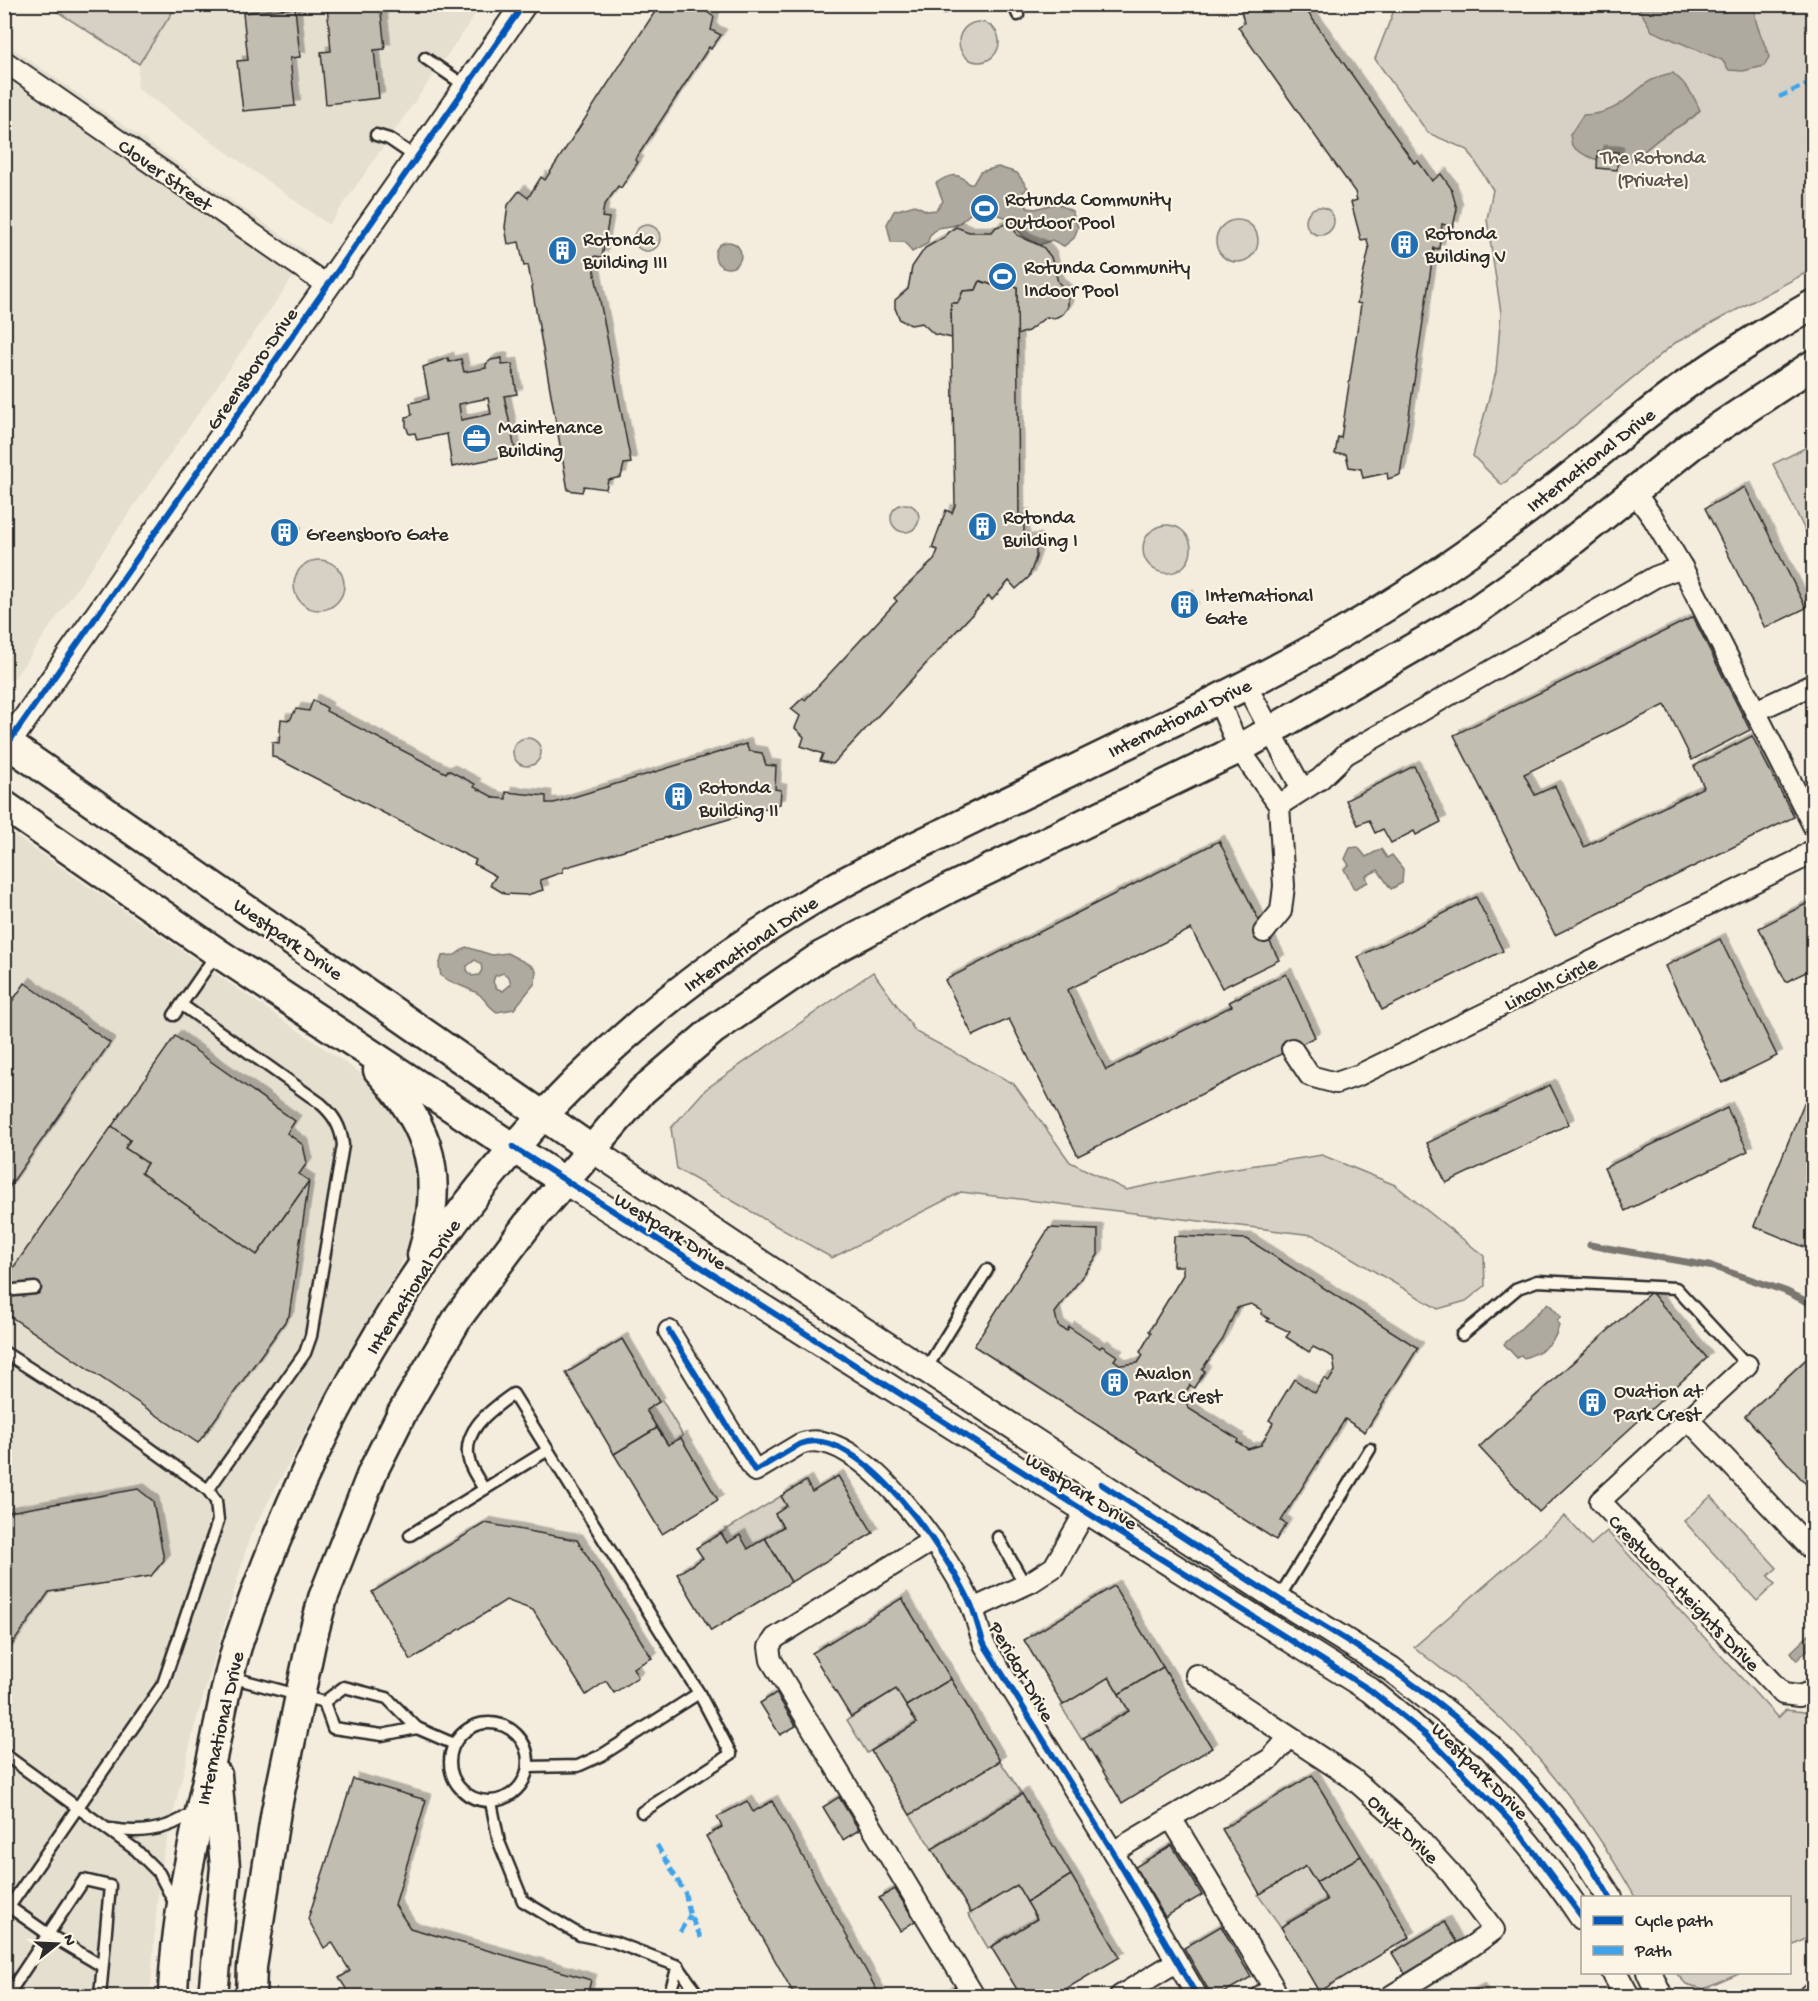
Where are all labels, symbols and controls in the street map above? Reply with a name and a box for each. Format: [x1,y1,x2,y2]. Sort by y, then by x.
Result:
street label: Clover Street [112,136,217,219]
park label: The Rotonda (Private) [1599,148,1707,194]
place label: Rotunda Community Outdoor Pool [1005,190,1171,236]
sports icon: Rotunda Community Outdoor Pool [968,193,1000,225]
place label: Rotonda Building V [1424,224,1506,270]
building icon: Rotonda Building V [1388,228,1420,260]
place label: Rotonda Building III [582,230,667,276]
building icon: Rotonda Building III [546,234,578,266]
place label: Rotunda Community Indoor Pool [1024,258,1190,304]
sports icon: Rotunda Community Indoor Pool [987,261,1019,293]
street label: Greensboro Drive [203,304,305,436]
street label: International Drive [1523,404,1662,519]
place label: Maintenance Building [497,418,603,464]
office icon: Maintenance Building [461,422,493,454]
place label: Rotonda Building I [1002,508,1078,554]
building icon: Rotonda Building I [966,511,998,543]
building icon: Greensboro Gate [269,517,301,549]
place label: Greensboro Gate [306,525,449,548]
place label: International Gate [1205,586,1313,632]
building icon: International Gate [1168,589,1200,621]
street label: International Drive [1105,675,1257,765]
place label: Rotonda Building II [698,778,779,824]
building icon: Rotonda Building II [662,781,694,813]
street label: International Drive [681,892,824,999]
street label: Westpark Drive [228,895,347,987]
street label: Lincoln Circle [1501,952,1602,1018]
street label: Westpark Drive [609,1189,730,1277]
street label: International Drive [363,1215,468,1360]
place label: Avalon Park Crest [1134,1364,1223,1410]
building icon: Avalon Park Crest [1098,1367,1130,1399]
place label: Ovation at Park Crest [1613,1382,1704,1428]
building icon: Ovation at Park Crest [1577,1386,1609,1418]
street label: Westpark Drive [1020,1449,1141,1537]
street label: Crestwood Heights Drive [1602,1511,1764,1678]
street label: Peridot Drive [982,1618,1058,1727]
street label: International Drive [194,1649,251,1808]
street label: Westpark Drive [1425,1719,1532,1826]
street label: Onyx Drive [1361,1791,1442,1871]
legend [1581,1896,1791,1974]
text: Cycle path [1635,1912,1713,1933]
north arrow [27,1914,87,1974]
text: N [57,1933,79,1949]
text: Path [1634,1942,1672,1963]

